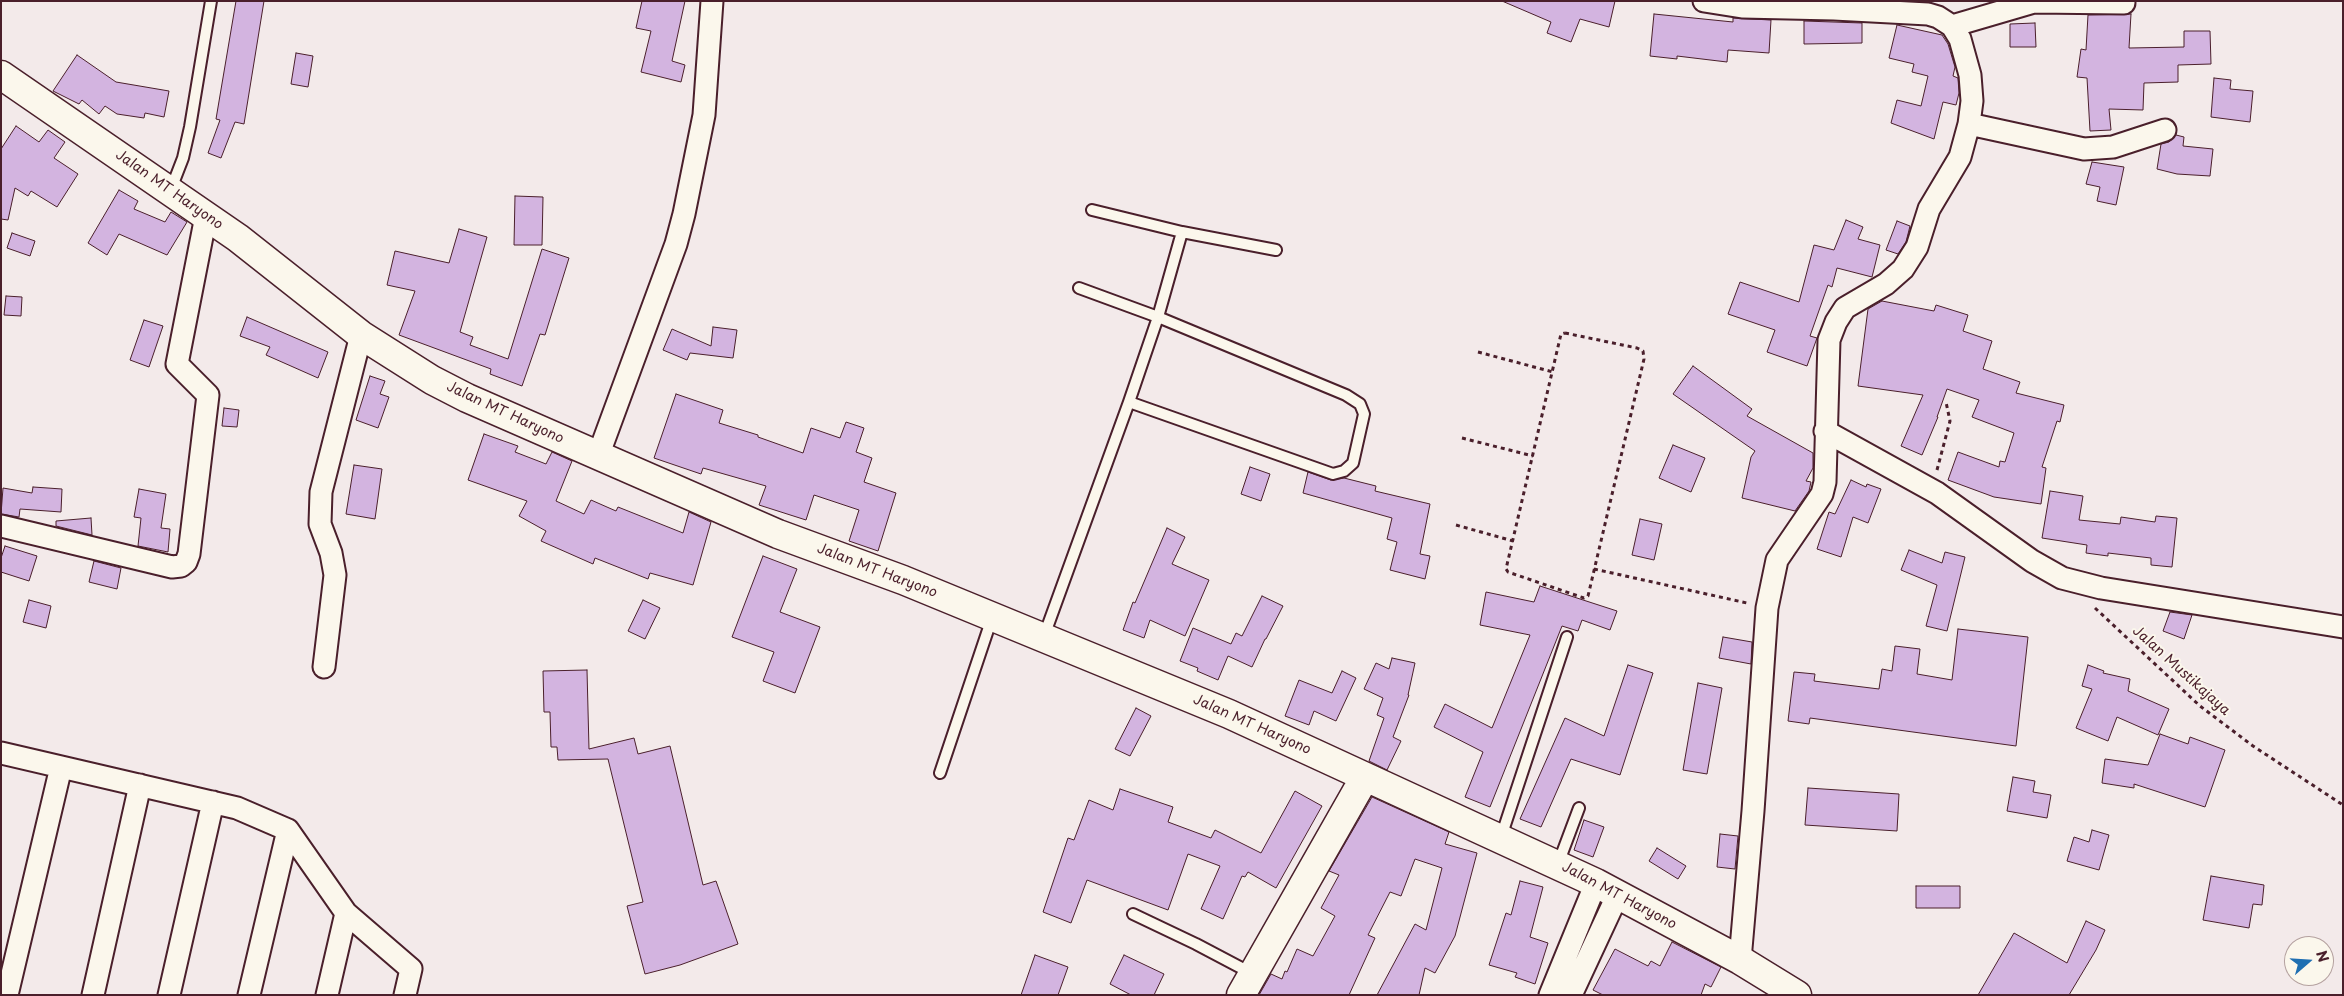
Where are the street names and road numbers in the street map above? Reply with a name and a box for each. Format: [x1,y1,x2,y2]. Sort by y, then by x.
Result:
street label: Jalan MT Haryono [112,147,226,233]
street label: Jalan MT Haryono [444,378,566,448]
street label: Jalan MT Haryono [815,540,939,602]
street label: Jalan Mustikajaya [2129,623,2233,719]
street label: Jalan MT Haryono [1190,691,1314,759]
street label: Jalan MT Haryono [1559,859,1679,933]

